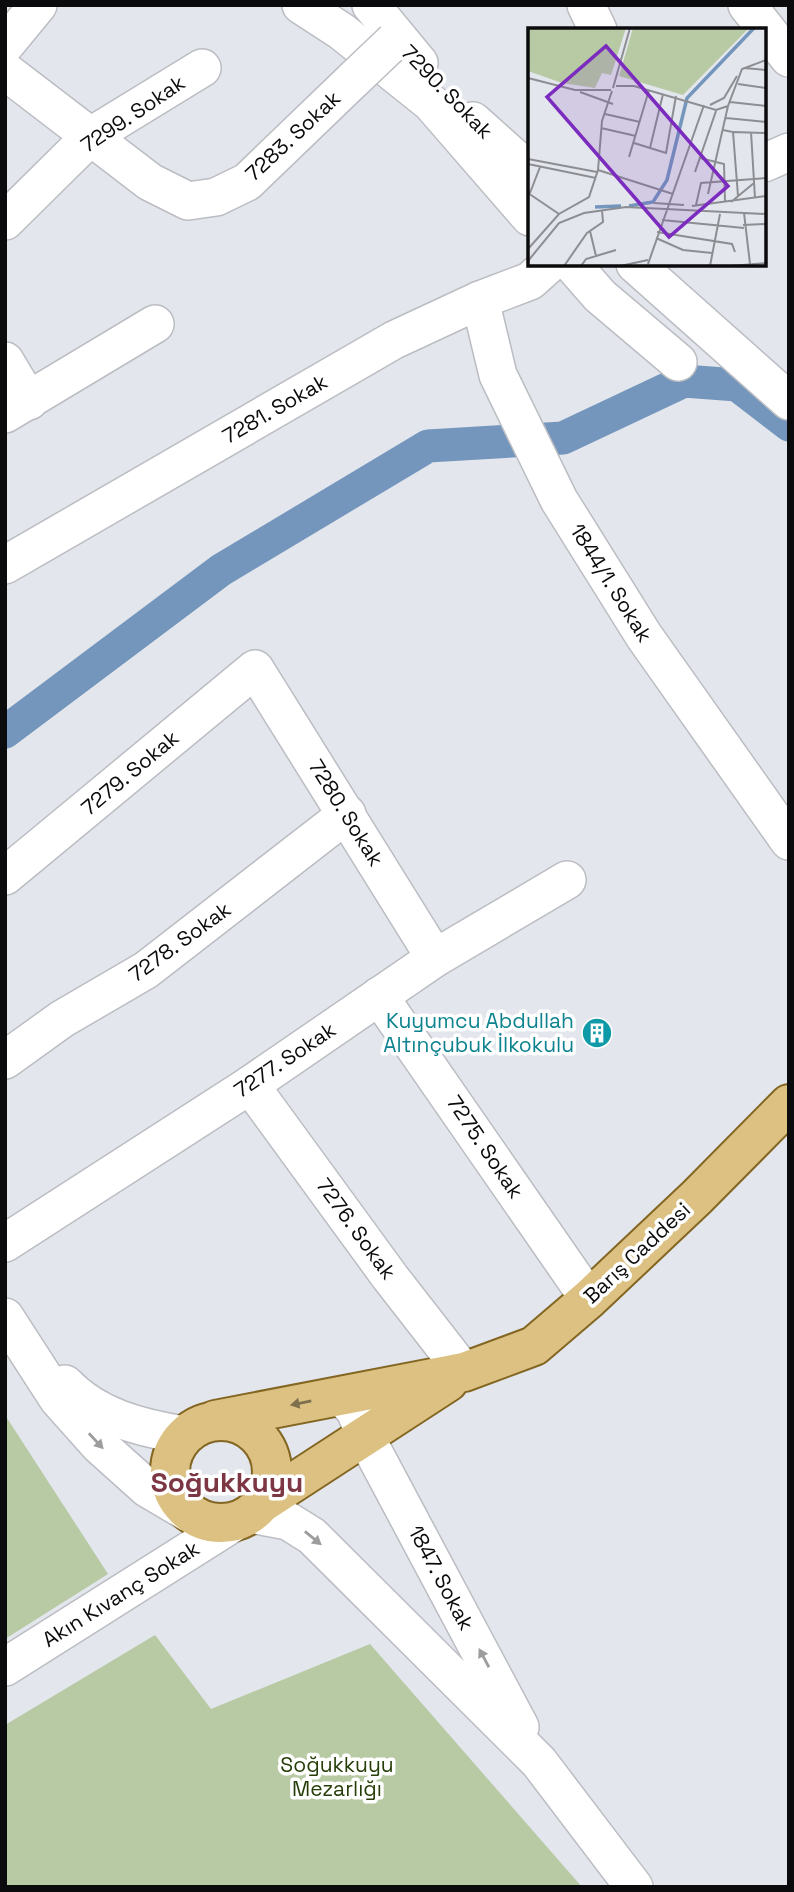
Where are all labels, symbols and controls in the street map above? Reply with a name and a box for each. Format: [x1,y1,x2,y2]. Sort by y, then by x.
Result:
inset map [528,28,766,266]
street label: 7290. Sokak [396,39,499,144]
street label: 7299. Sokak [75,69,190,158]
street label: 7283. Sokak [239,85,346,187]
street label: 7281. Sokak [218,368,332,449]
street label: 1844/1. Sokak [564,518,659,647]
street label: 7279. Sokak [75,724,184,821]
street label: 7280. Sokak [303,754,390,871]
street label: 7278. Sokak [124,896,236,988]
place label: Kuyumcu Abdullah Altınçubuk İlkokulu [383,1007,574,1058]
street label: 7277. Sokak [229,1016,341,1103]
building icon: Kuyumcu Abdullah Altınçubuk İlkokulu [580,1016,614,1050]
street label: 7275. Sokak [441,1090,530,1204]
street label: 7276. Sokak [311,1173,402,1285]
street label: Barış Caddesi [578,1196,696,1309]
one-way arrow [290,1398,312,1409]
one-way arrow [88,1432,104,1450]
district label: Soğukkuyu [151,1464,303,1500]
street label: 1847. Sokak [403,1521,480,1635]
one-way arrow [303,1531,321,1546]
street label: Akın Kıvanç Sokak [37,1534,204,1653]
one-way arrow [478,1648,490,1668]
park label: Soğukkuyu Mezarlığı [280,1751,394,1802]

